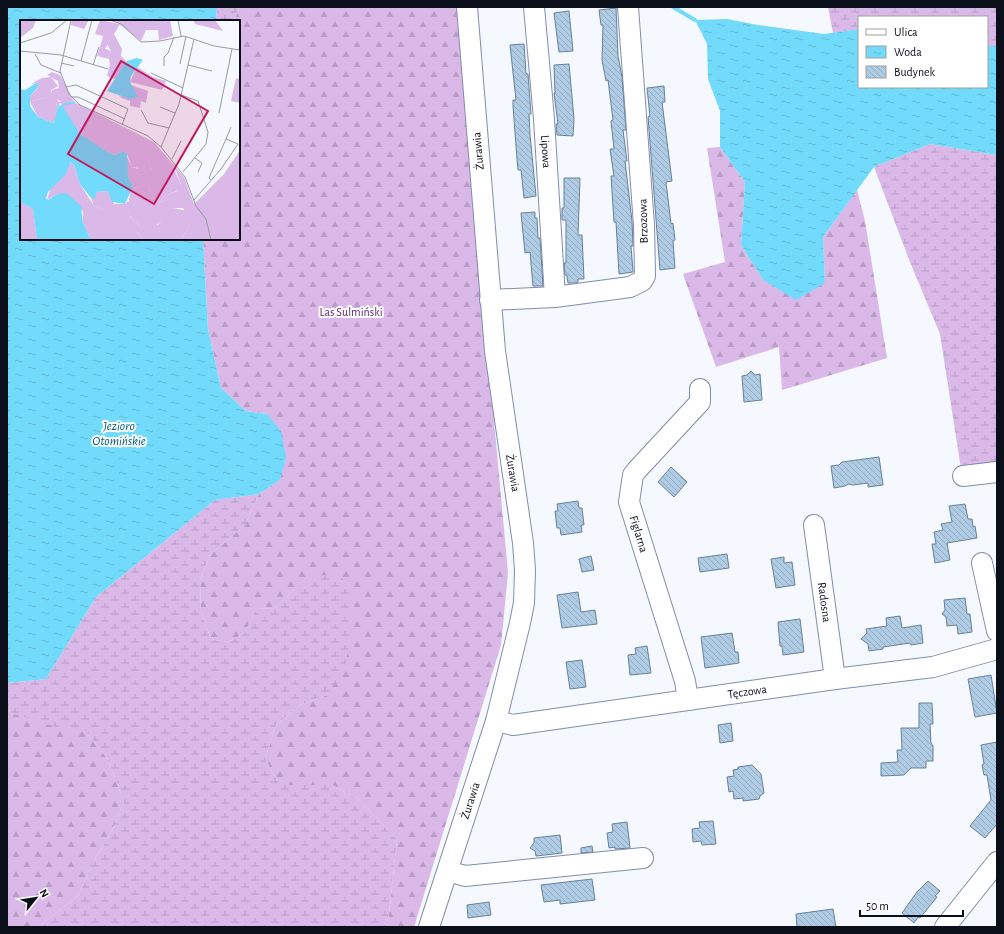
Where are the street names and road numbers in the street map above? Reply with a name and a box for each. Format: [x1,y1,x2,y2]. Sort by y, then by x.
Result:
street label: Żurawia [469,131,486,170]
street label: Lipowa [539,135,553,169]
street label: Brzozowa [636,198,650,244]
street label: Żurawia [504,453,523,493]
street label: Figlarna [628,514,650,554]
street label: Radosna [816,582,833,624]
street label: Tęczowa [727,683,768,700]
street label: Żurawia [458,780,482,820]

